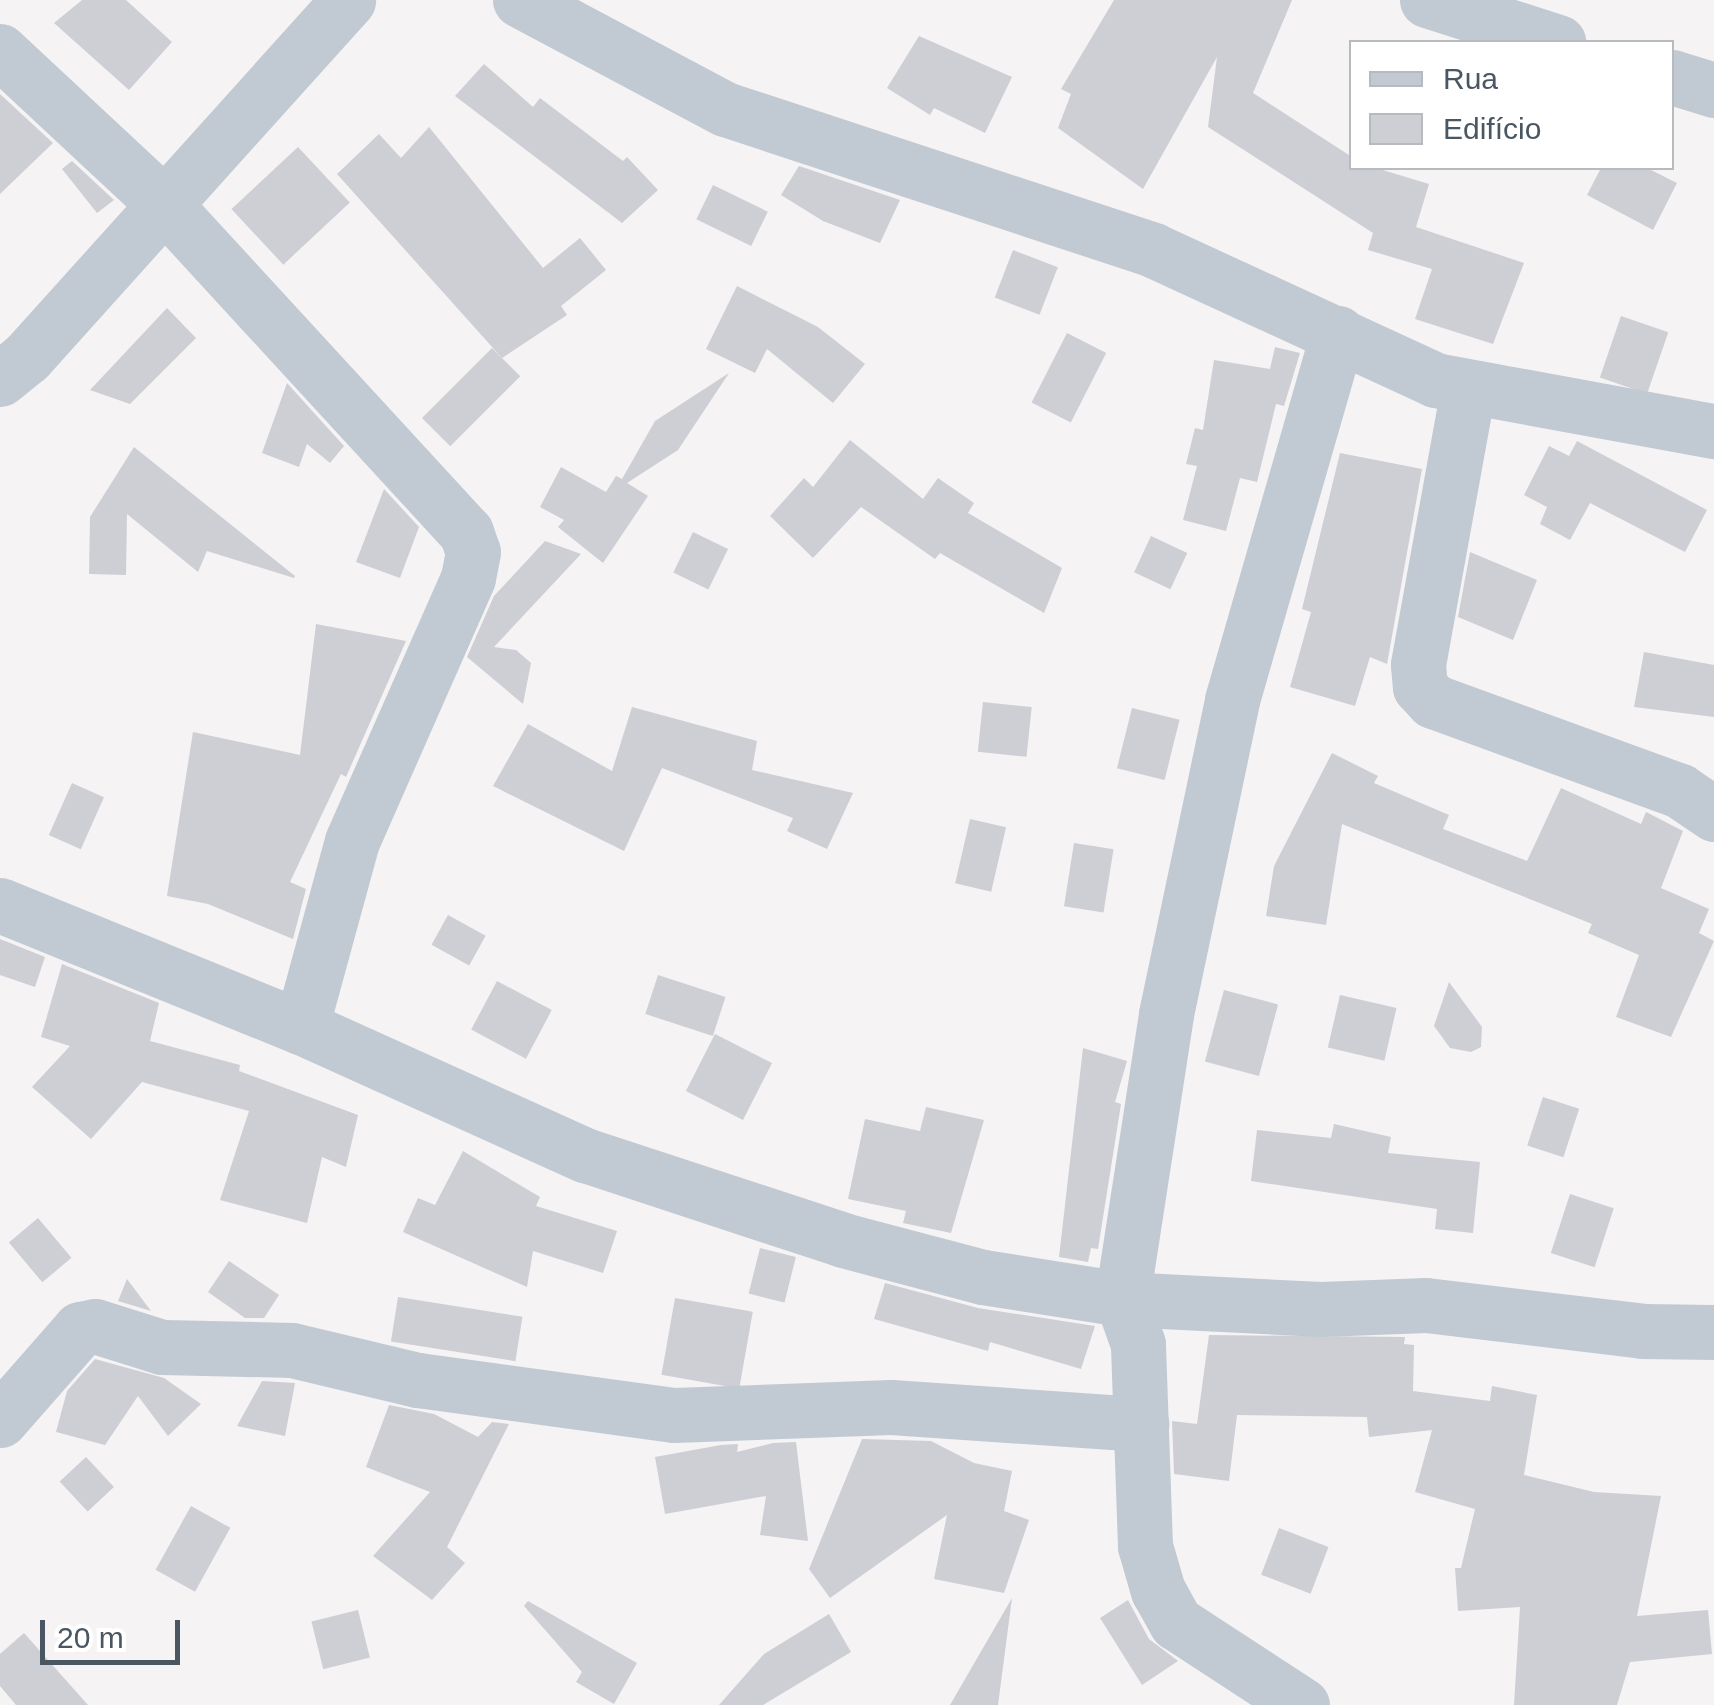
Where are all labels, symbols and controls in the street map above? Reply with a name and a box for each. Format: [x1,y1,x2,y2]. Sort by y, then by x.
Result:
legend [1349,40,1674,170]
text: Rua [1443,62,1498,95]
text: Edifício [1443,112,1541,145]
scale bar [45,1600,185,1662]
text: 20 m [57,1621,124,1654]

